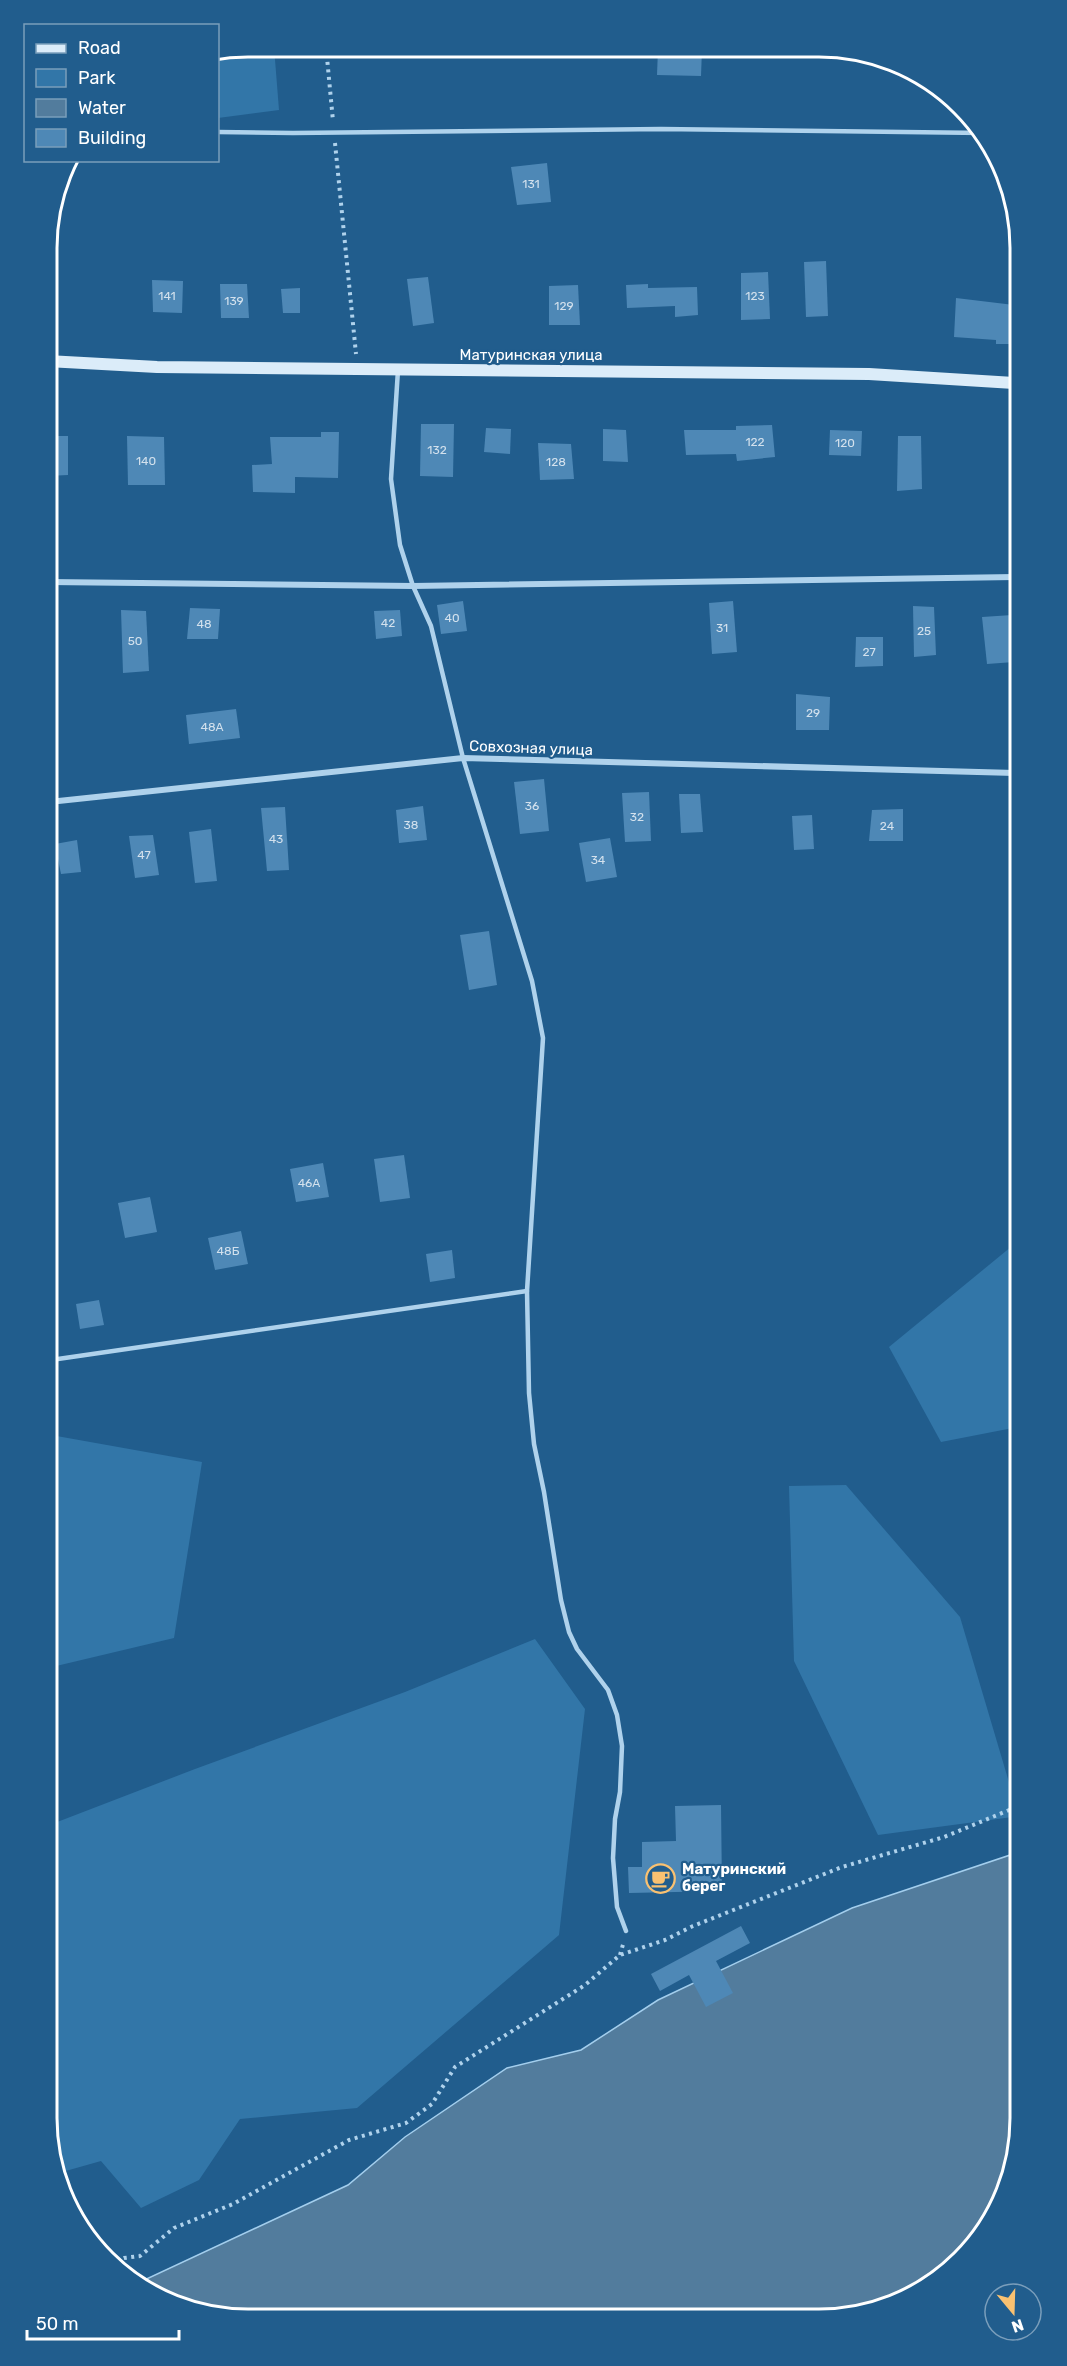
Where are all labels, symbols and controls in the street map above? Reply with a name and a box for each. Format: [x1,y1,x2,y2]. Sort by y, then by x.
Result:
legend [24,24,219,162]
text: Road [78,37,121,59]
text: Park [78,67,116,89]
text: Water [78,97,126,119]
text: Building [78,127,146,149]
house number: 131 [522,177,540,191]
house number: 141 [158,289,176,303]
house number: 123 [745,289,765,303]
house number: 139 [224,294,244,308]
house number: 129 [554,299,574,313]
street label: Матуринская улица [460,346,602,364]
house number: 122 [745,435,765,449]
house number: 120 [835,436,855,450]
house number: 132 [427,443,447,457]
house number: 140 [136,454,156,468]
house number: 128 [546,455,566,469]
house number: 40 [444,611,460,625]
house number: 42 [381,616,395,630]
house number: 48 [196,617,212,631]
house number: 31 [716,621,728,635]
house number: 25 [917,624,931,638]
house number: 50 [128,634,142,648]
house number: 27 [862,645,876,659]
house number: 29 [806,706,820,720]
house number: 48А [200,720,224,734]
street label: Совхозная улица [469,737,593,759]
house number: 36 [525,799,539,813]
house number: 32 [630,810,644,824]
house number: 38 [404,818,418,832]
house number: 24 [880,819,895,833]
house number: 43 [269,832,283,846]
house number: 47 [137,848,151,862]
house number: 34 [591,853,606,867]
house number: 46А [298,1176,320,1190]
house number: 48Б [217,1244,240,1258]
place label: Матуринский берег [682,1860,786,1895]
cafe icon: Матуринский берег [645,1862,677,1894]
north arrow [983,2282,1043,2342]
scale bar [27,2303,178,2341]
text: 50 m [36,2313,79,2335]
text: N [1009,2315,1026,2337]

